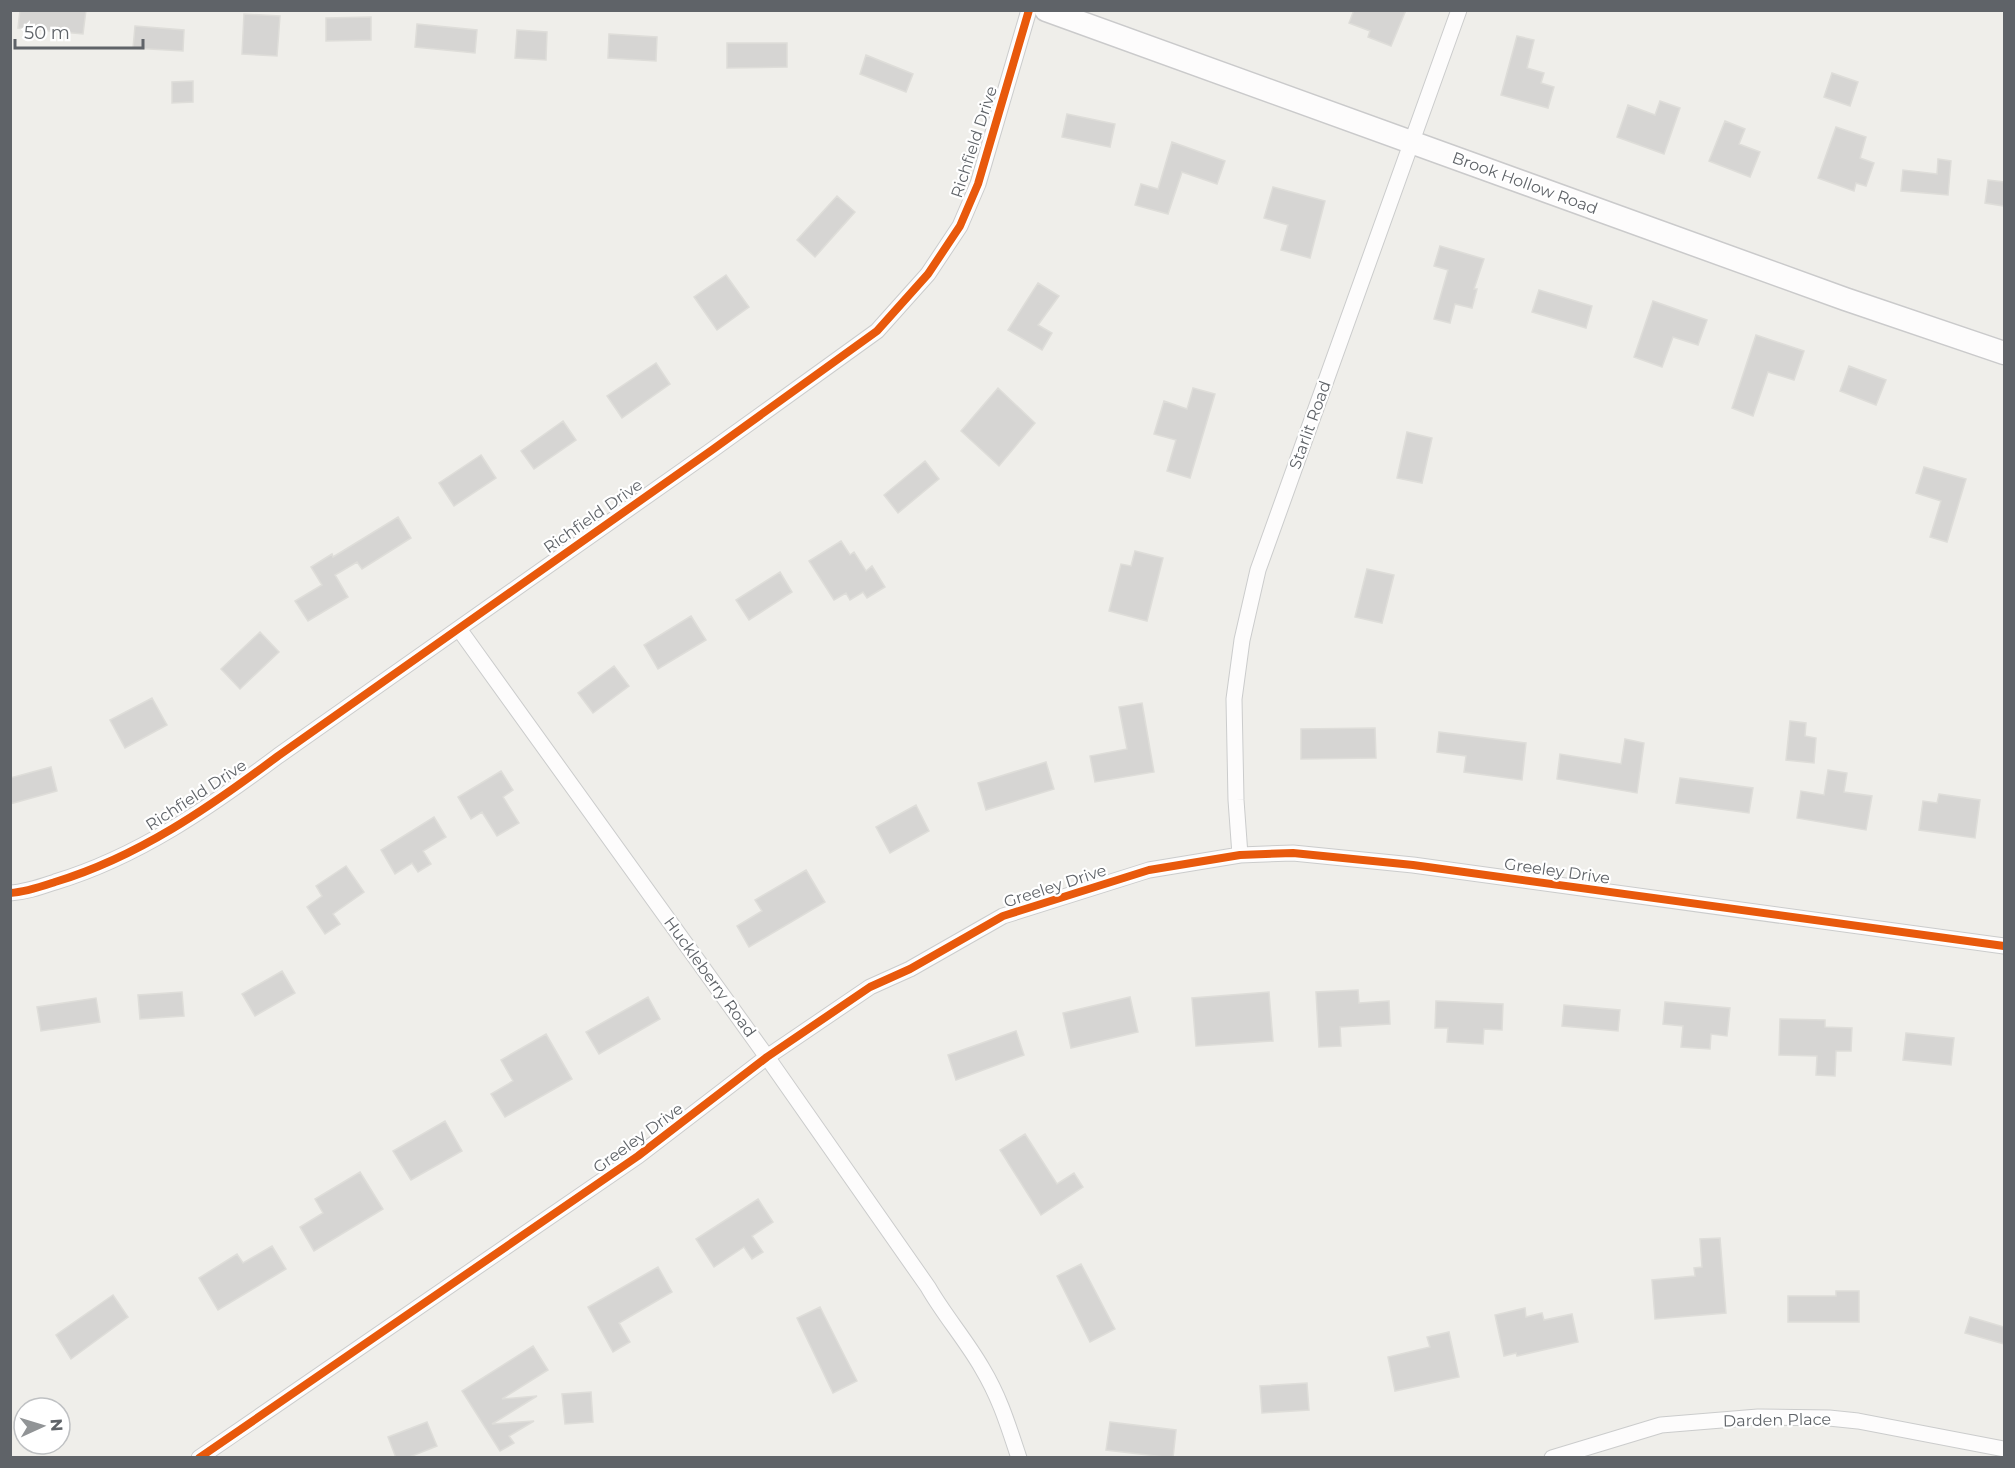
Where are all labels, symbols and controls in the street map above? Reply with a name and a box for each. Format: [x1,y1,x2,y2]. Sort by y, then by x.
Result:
scale bar [15,12,142,50]
text: 50 m [24,22,70,44]
street label: Richfield Drive [947,84,1001,200]
street label: Brook Hollow Road [1450,148,1600,218]
street label: Starlit Road [1285,378,1335,472]
street label: Richfield Drive [540,475,646,557]
street label: Richfield Drive [142,755,250,835]
street label: Greeley Drive [1503,854,1611,888]
street label: Greeley Drive [1001,861,1109,911]
street label: Huckleberry Road [660,913,760,1041]
street label: Greeley Drive [589,1099,687,1177]
north arrow [12,1396,72,1456]
street label: Darden Place [1723,1410,1831,1430]
text: N [47,1418,66,1432]

